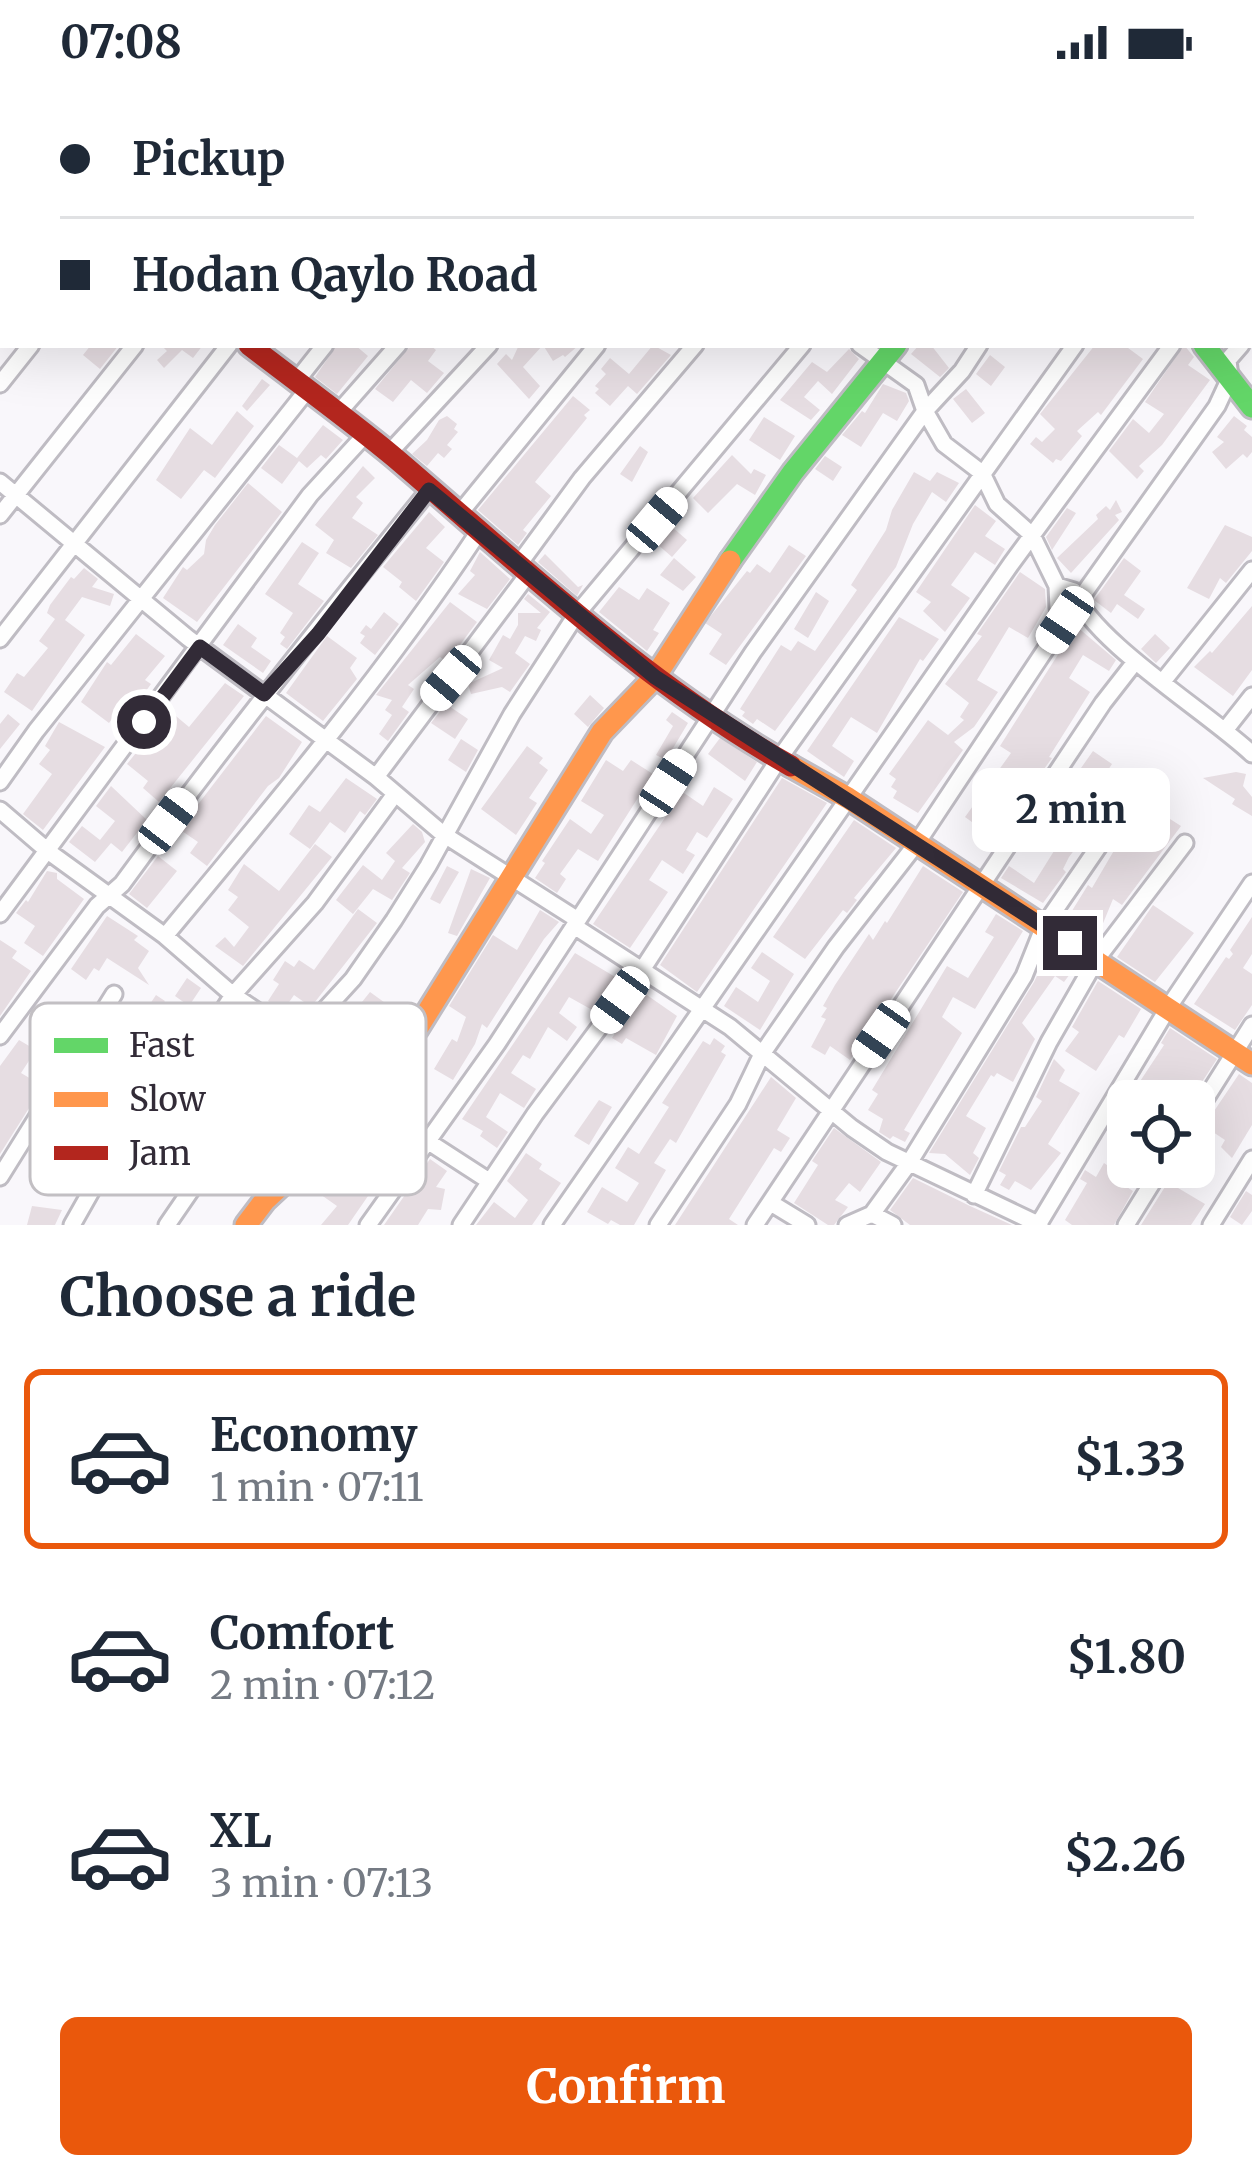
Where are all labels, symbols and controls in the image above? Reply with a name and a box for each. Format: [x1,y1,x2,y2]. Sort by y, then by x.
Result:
text: 07:08 [60,14,182,70]
text: Pickup [132,131,286,187]
text: Hodan Qaylo Road [132,247,538,303]
car [620,481,694,559]
car [1030,580,1100,660]
car [414,639,488,717]
route start [117,695,171,749]
car [633,743,703,823]
callout: 2 min [971,769,1169,853]
car [132,781,204,861]
text: 2 min [1015,785,1127,834]
route end [1043,916,1097,970]
car [584,960,656,1040]
car [846,994,916,1074]
legend [30,1003,426,1195]
text: Fast [129,1025,195,1066]
text: Slow [129,1079,207,1120]
map controls [1107,1080,1215,1188]
button: locate [1107,1080,1215,1188]
text: Jam [128,1133,191,1174]
text: Choose a ride [60,1263,416,1331]
icon: car [66,1405,174,1513]
text: Economy [210,1407,418,1463]
text: $1.33 [1074,1431,1186,1487]
text: 1 min · 07:11 [210,1463,424,1512]
icon: car [66,1603,174,1711]
text: Comfort [210,1605,394,1661]
text: $1.80 [1066,1629,1186,1685]
text: 2 min · 07:12 [210,1661,435,1710]
icon: car [66,1801,174,1909]
text: XL [210,1803,272,1859]
text: $2.26 [1064,1827,1186,1883]
text: 3 min · 07:13 [210,1859,433,1908]
button: Confirm [60,2017,1192,2155]

